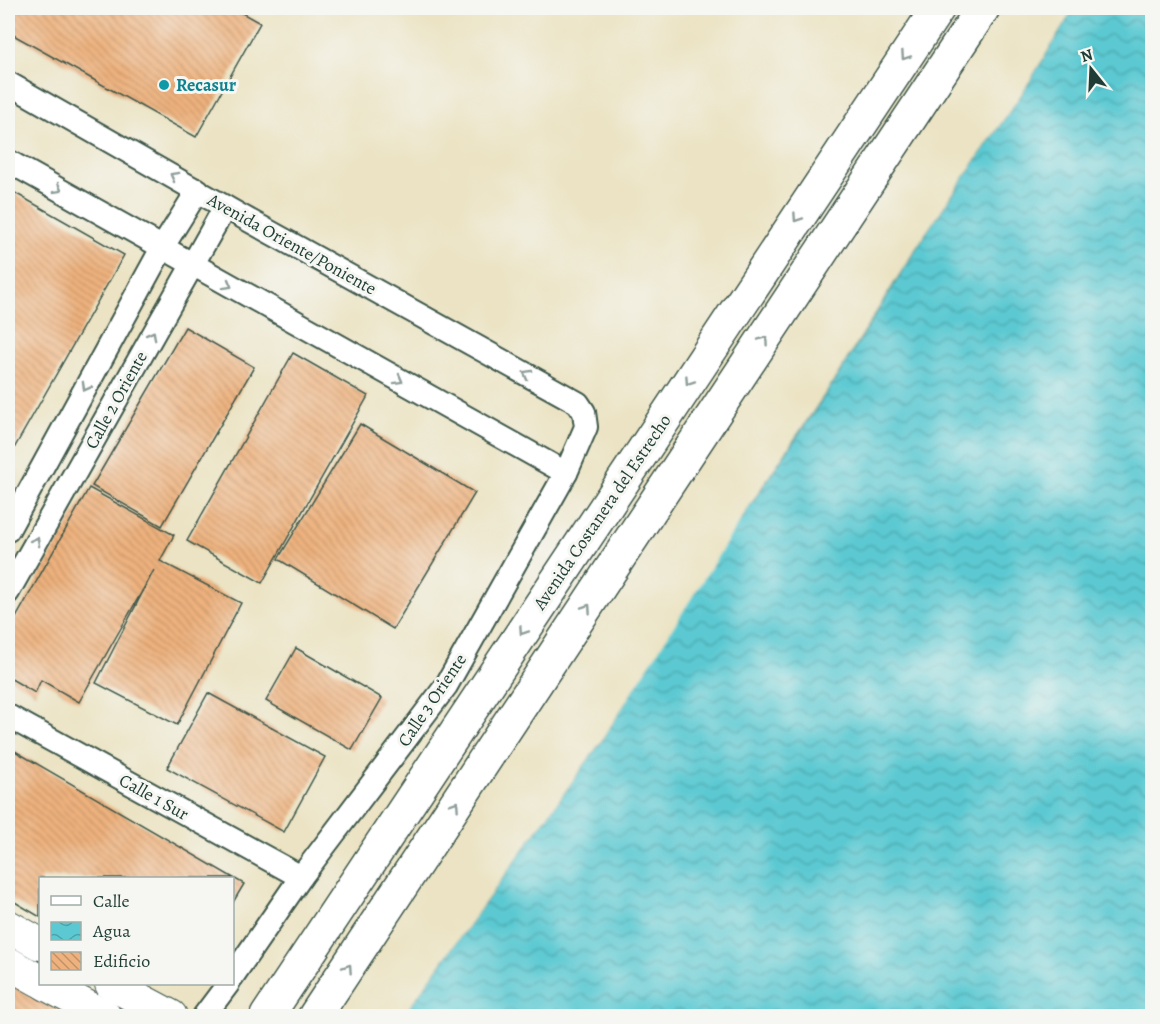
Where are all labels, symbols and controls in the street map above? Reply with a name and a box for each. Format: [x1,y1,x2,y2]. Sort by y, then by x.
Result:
north arrow [1061,39,1121,99]
text: N [1078,43,1096,68]
one-way arrow [901,50,913,60]
place label: Recasur [176,73,237,97]
marker: Recasur [157,78,171,92]
one-way arrow [170,172,180,184]
one-way arrow [52,182,63,194]
street label: Avenida Oriente/Poniente [202,187,381,300]
one-way arrow [793,212,804,223]
one-way arrow [222,278,233,289]
one-way arrow [145,331,157,341]
one-way arrow [757,336,768,347]
street label: Calle 2 Oriente [79,347,153,453]
one-way arrow [523,370,533,381]
one-way arrow [393,373,403,384]
one-way arrow [685,374,696,385]
one-way arrow [82,381,93,391]
street label: Avenida Costanera del Estrecho [527,410,677,615]
one-way arrow [29,537,40,548]
one-way arrow [579,604,591,614]
one-way arrow [519,624,530,635]
street label: Calle 3 Oriente [392,649,472,751]
street label: Calle 1 Sur [115,768,193,826]
one-way arrow [448,801,459,812]
legend [39,877,234,985]
text: Calle [93,889,130,913]
text: Agua [92,919,131,943]
text: Edificio [93,949,150,973]
one-way arrow [340,964,352,974]

